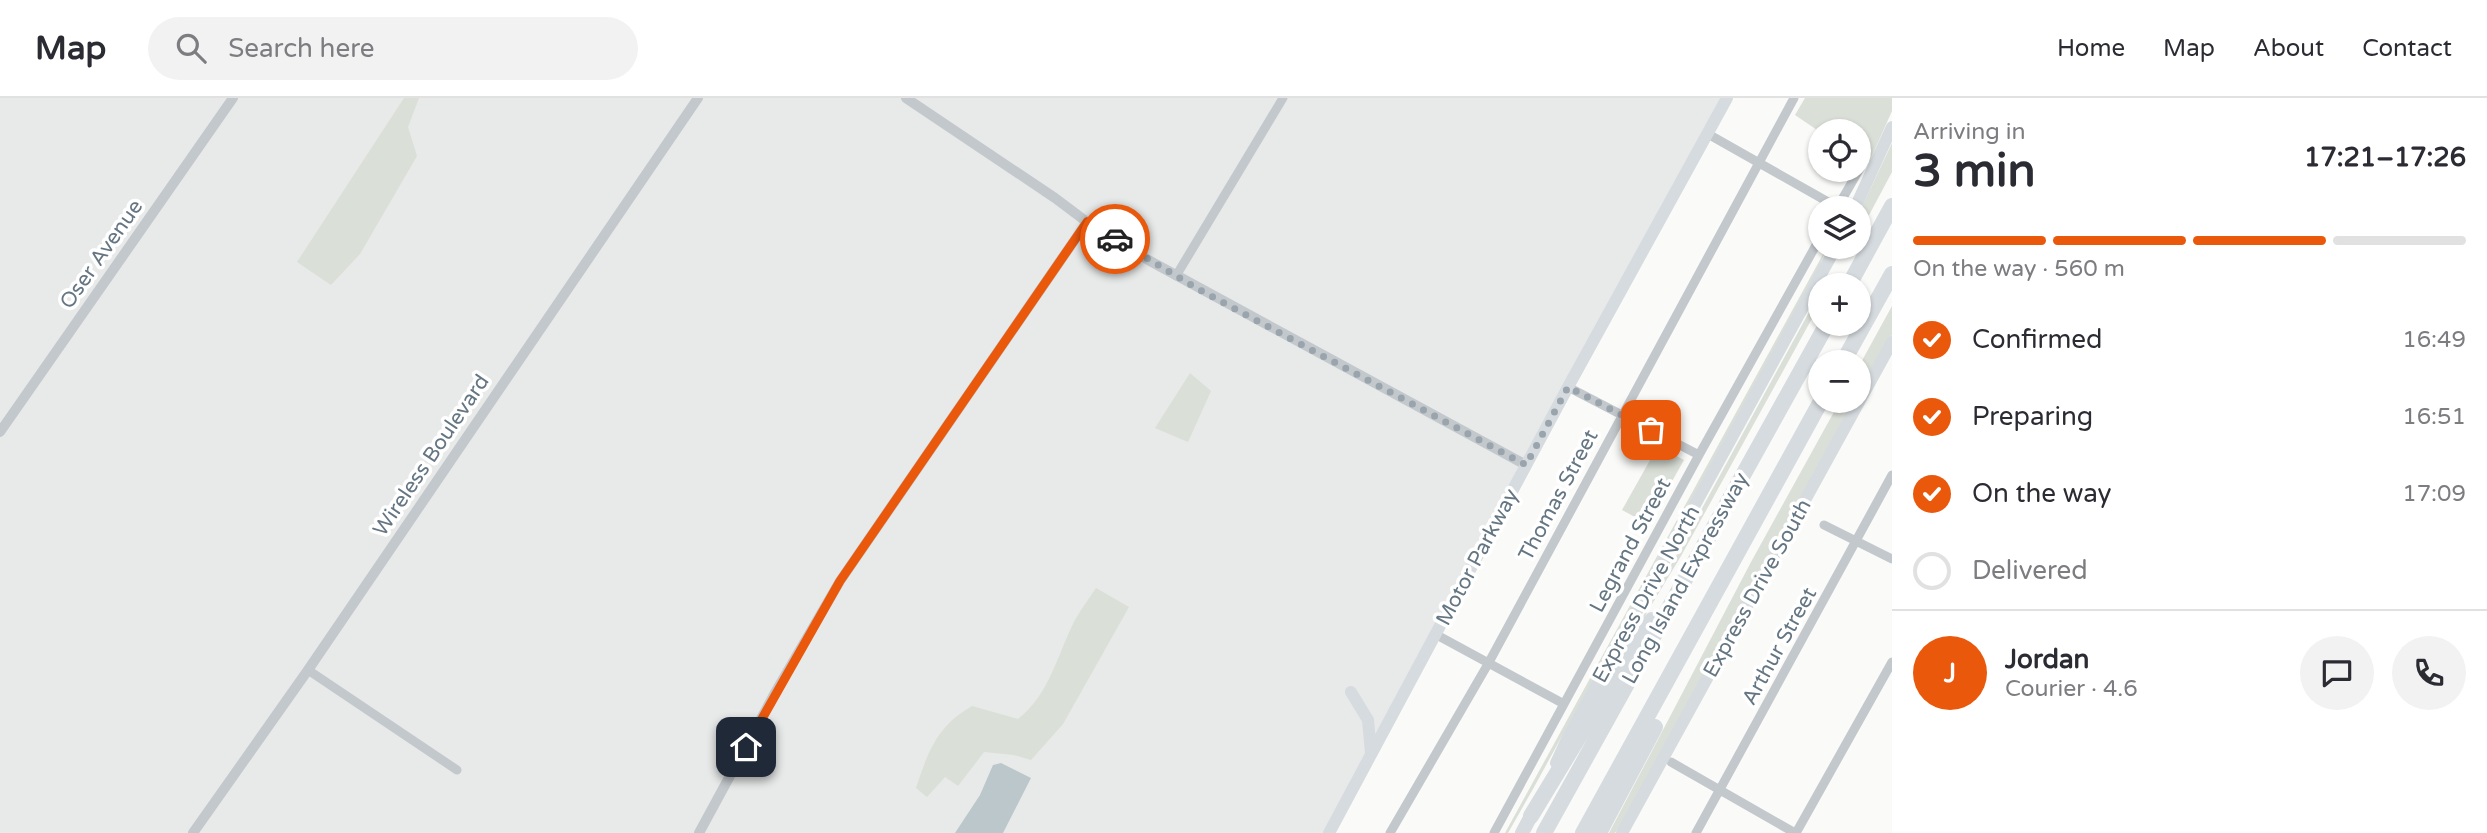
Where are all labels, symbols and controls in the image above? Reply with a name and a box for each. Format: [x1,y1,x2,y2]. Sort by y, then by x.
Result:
search box [148,17,638,80]
text: Map [35,29,106,68]
icon: search [172,29,210,67]
text: Search here [228,33,374,64]
text: Home [2057,34,2125,63]
text: Map [2163,34,2215,63]
text: About [2253,34,2324,63]
text: Contact [2362,34,2452,63]
text: Arriving in [1913,118,2026,146]
map controls [1808,119,1871,413]
button: locate [1808,119,1871,182]
text: 17:21–17:26 [2304,142,2466,173]
text: 3 min [1913,144,2036,199]
street label: Oser Avenue [55,195,148,314]
button: layers [1808,196,1871,259]
courier [1080,204,1150,274]
icon: car [1096,220,1134,258]
text: On the way · 560 m [1913,255,2125,283]
button: + [1808,273,1871,336]
icon: check [1913,321,1951,359]
text: Confirmed [1972,324,2102,355]
text: 16:49 [2402,326,2466,354]
button: − [1808,350,1871,413]
street label: Wireless Boulevard [368,370,495,541]
icon: check [1913,398,1951,436]
pin [1621,400,1681,460]
text: Preparing [1972,401,2093,432]
text: 16:51 [2402,403,2466,431]
icon: bag [1632,411,1670,449]
street label: Thomas Street [1513,425,1603,565]
street label: Long Island Expressway [1617,468,1754,688]
street label: Legrand Street [1585,474,1676,617]
icon: check [1913,475,1951,513]
text: On the way [1972,478,2112,509]
text: 17:09 [2402,480,2466,508]
street label: Motor Parkway [1431,485,1524,630]
street label: Express Drive South [1698,495,1817,682]
street label: Express Drive North [1587,501,1706,687]
text: Delivered [1972,555,2088,586]
street label: Arthur Street [1737,583,1822,709]
button: chat [2300,636,2374,710]
button: phone [2392,636,2466,710]
text: Jordan [2005,644,2089,675]
text: J [1944,658,1956,689]
text: Courier · 4.6 [2005,675,2138,703]
pin [716,717,776,777]
icon: home [727,728,765,766]

